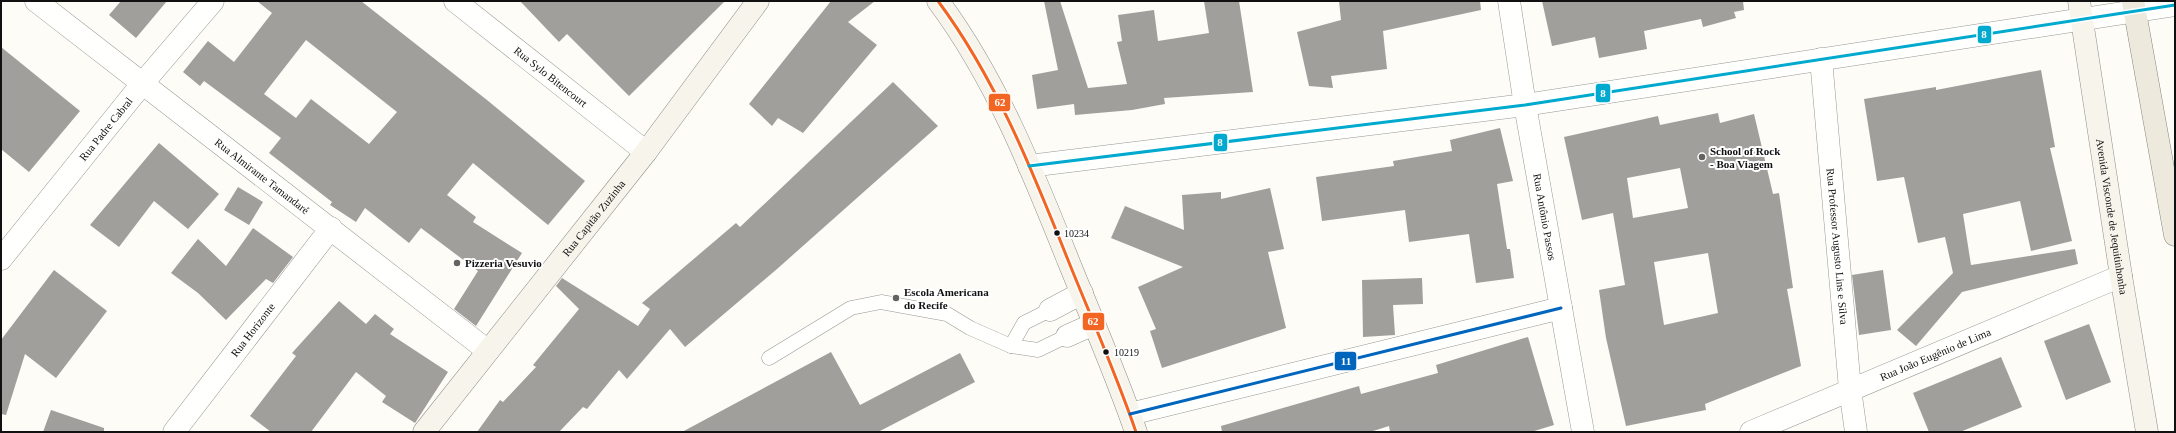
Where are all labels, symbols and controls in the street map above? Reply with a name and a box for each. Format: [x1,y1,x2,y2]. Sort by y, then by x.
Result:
line badge: 8 [1977,25,1992,44]
text: 8 [1981,28,1987,40]
street label: Rua Sylo Bitencourt [512,44,590,109]
line badge: 8 [1595,83,1611,103]
text: 8 [1600,87,1606,99]
line badge: 62 [988,93,1011,112]
street label: Rua Padre Cabral [77,95,135,163]
text: 62 [995,96,1006,108]
line badge: 8 [1213,133,1228,152]
street label: Rua Almirante Tamandaré [213,136,312,216]
text: 8 [1217,136,1223,148]
street label: Avenida Visconde de Jequitinhonha [2094,138,2130,295]
place label: School of Rock - Boa Viagem [1710,145,1781,170]
marker: School of Rock - Boa Viagem [1697,152,1707,162]
street label: Rua Professor Augusto Lins e Silva [1825,168,1850,325]
street label: Rua Antônio Passos [1531,173,1558,261]
street label: Rua Capitão Zuzinha [560,178,627,258]
marker: 10234 [1052,228,1062,238]
place label: 10234 [1064,228,1089,239]
place label: Pizzeria Vesuvio [465,257,542,269]
marker: Pizzeria Vesuvio [452,258,462,268]
place label: Escola Americana do Recife [904,286,989,311]
marker: Escola Americana do Recife [891,293,901,303]
street label: Rua Horizonte [228,300,277,359]
line badge: 62 [1082,312,1105,331]
text: 62 [1088,315,1099,327]
street label: Rua João Eugênio de Lima [1878,326,1993,383]
marker: 10219 [1101,347,1111,357]
place label: 10219 [1114,347,1139,358]
line badge: 11 [1334,351,1357,371]
text: 11 [1341,355,1351,367]

